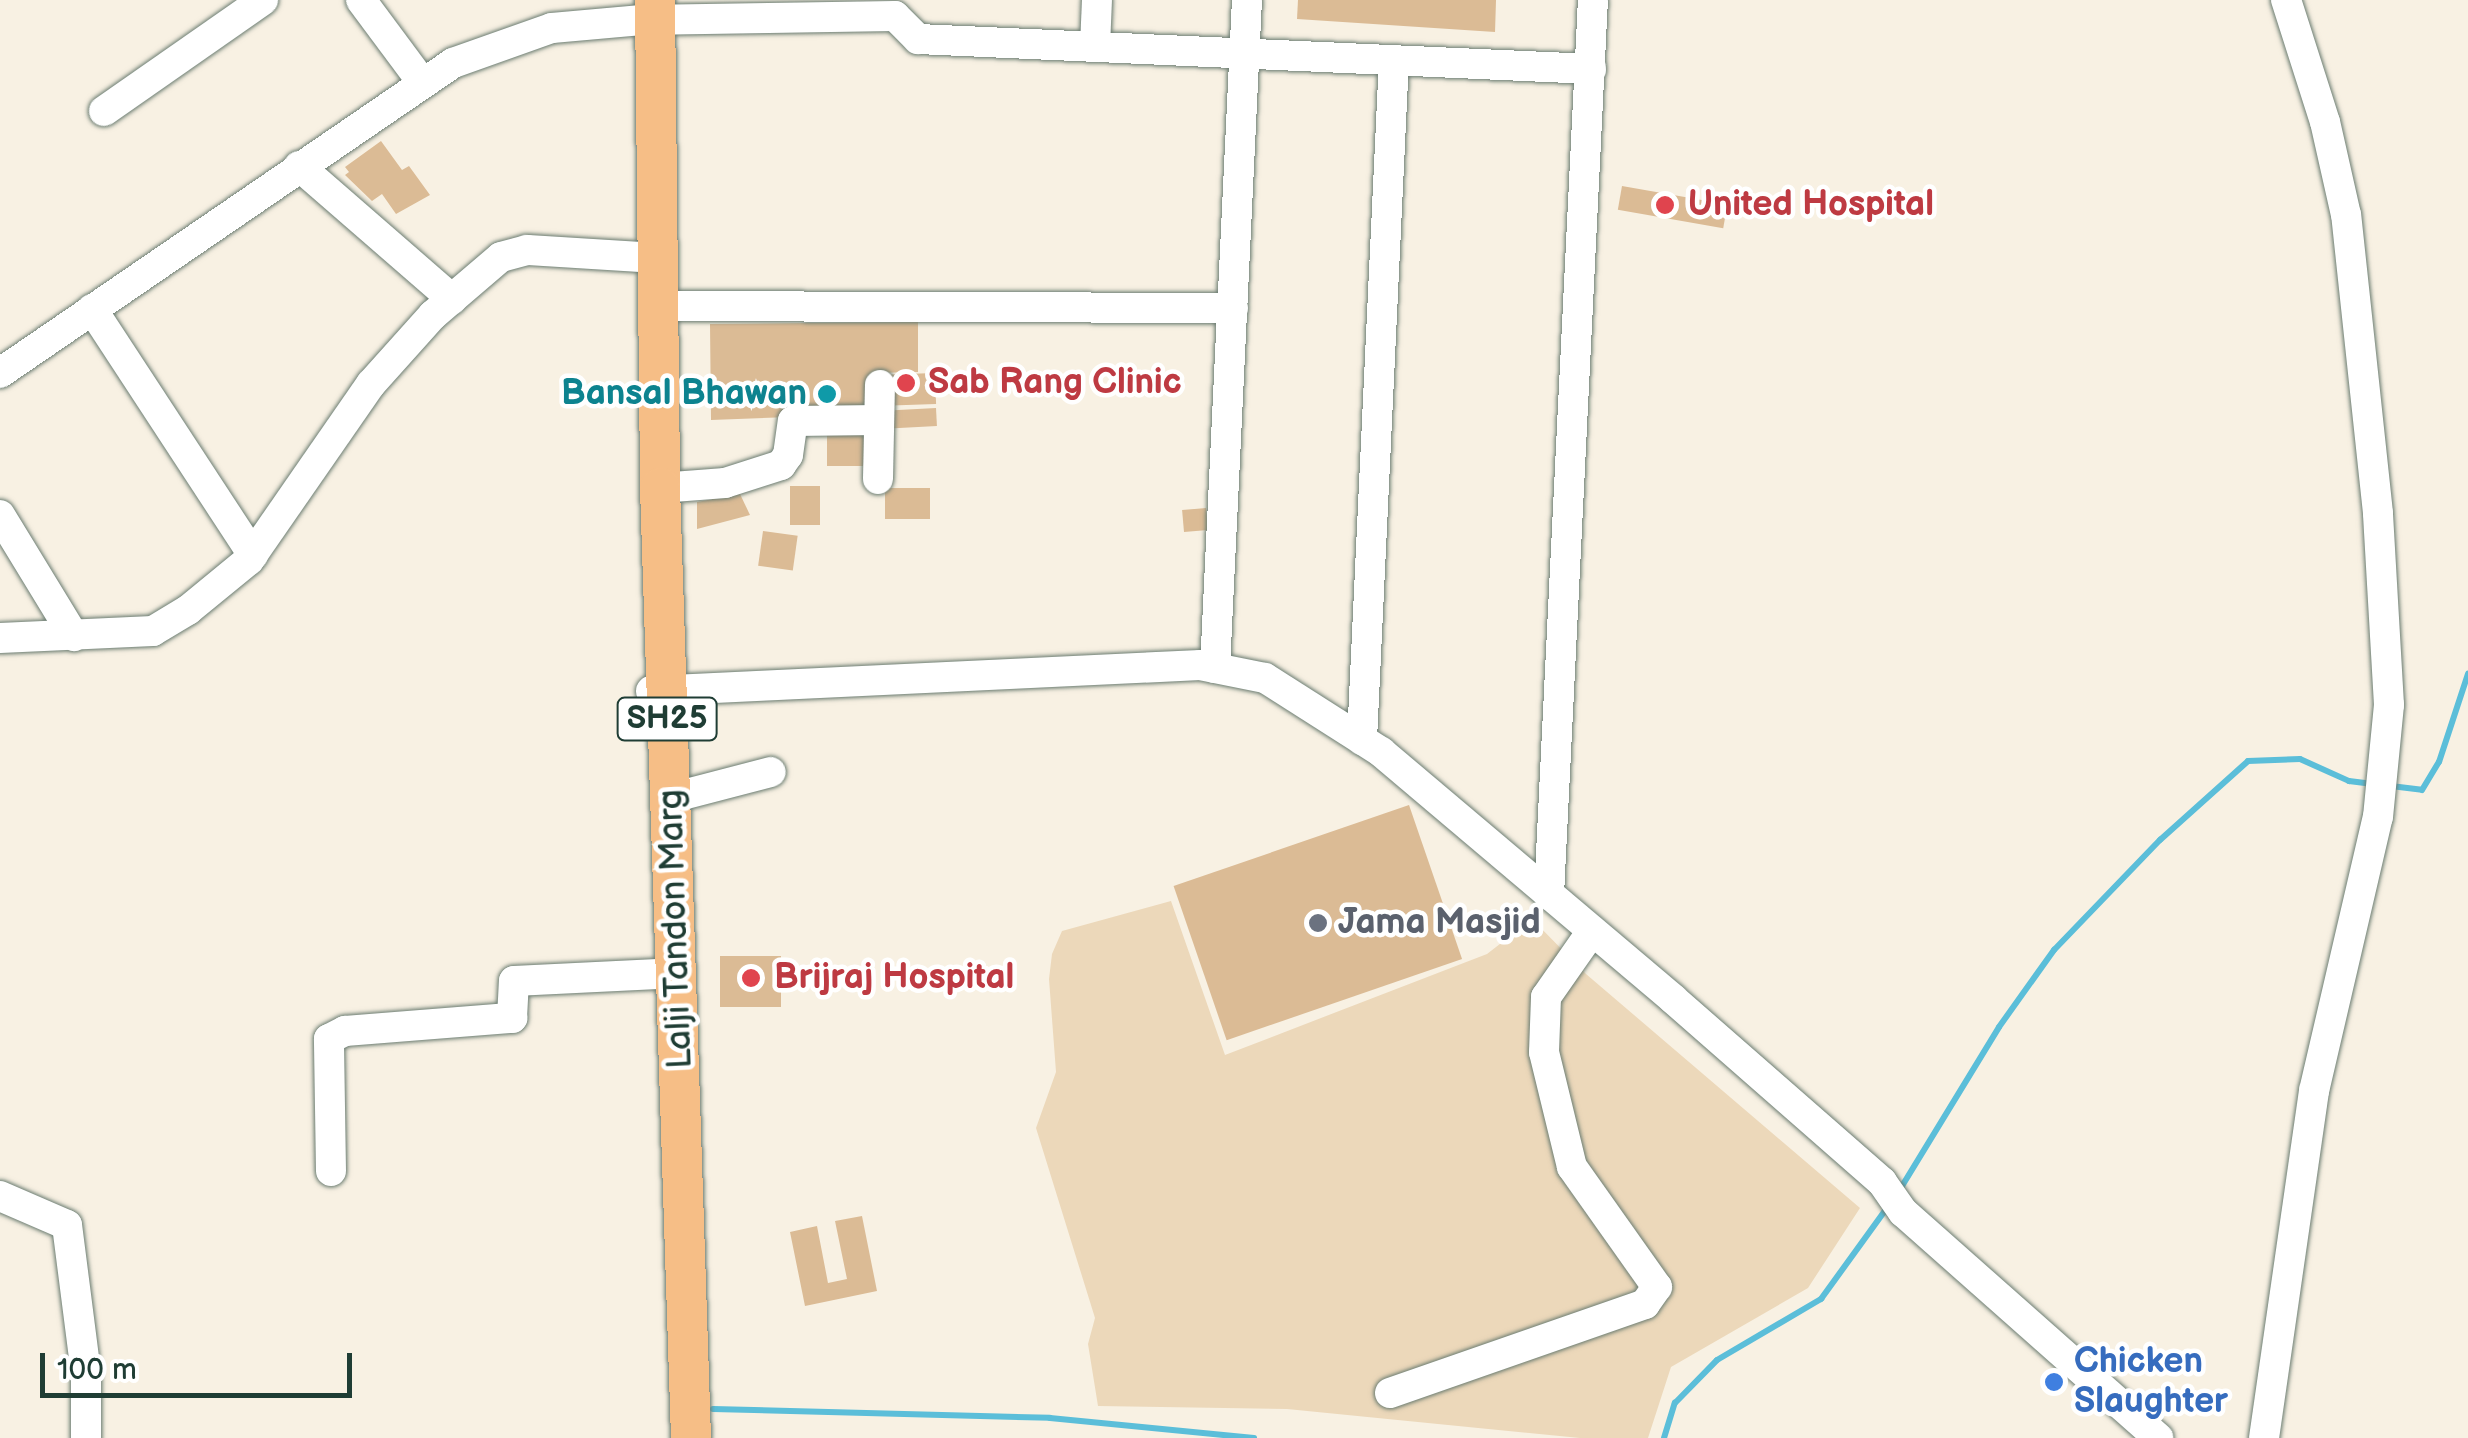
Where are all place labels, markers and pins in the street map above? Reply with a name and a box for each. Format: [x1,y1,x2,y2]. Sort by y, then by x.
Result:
place label: United Hospital [1688,184,1934,226]
marker: United Hospital [1652,192,1678,218]
place label: Sab Rang Clinic [928,362,1182,404]
marker: Sab Rang Clinic [893,370,919,396]
place label: Bansal Bhawan [561,373,807,415]
marker: Bansal Bhawan [816,383,838,405]
place label: Jama Masjid [1338,902,1541,944]
marker: Jama Masjid [1307,912,1329,934]
place label: Brijraj Hospital [774,957,1014,999]
marker: Brijraj Hospital [738,965,764,991]
place label: Chicken Slaughter [2074,1341,2228,1423]
marker: Chicken Slaughter [2043,1371,2065,1393]

